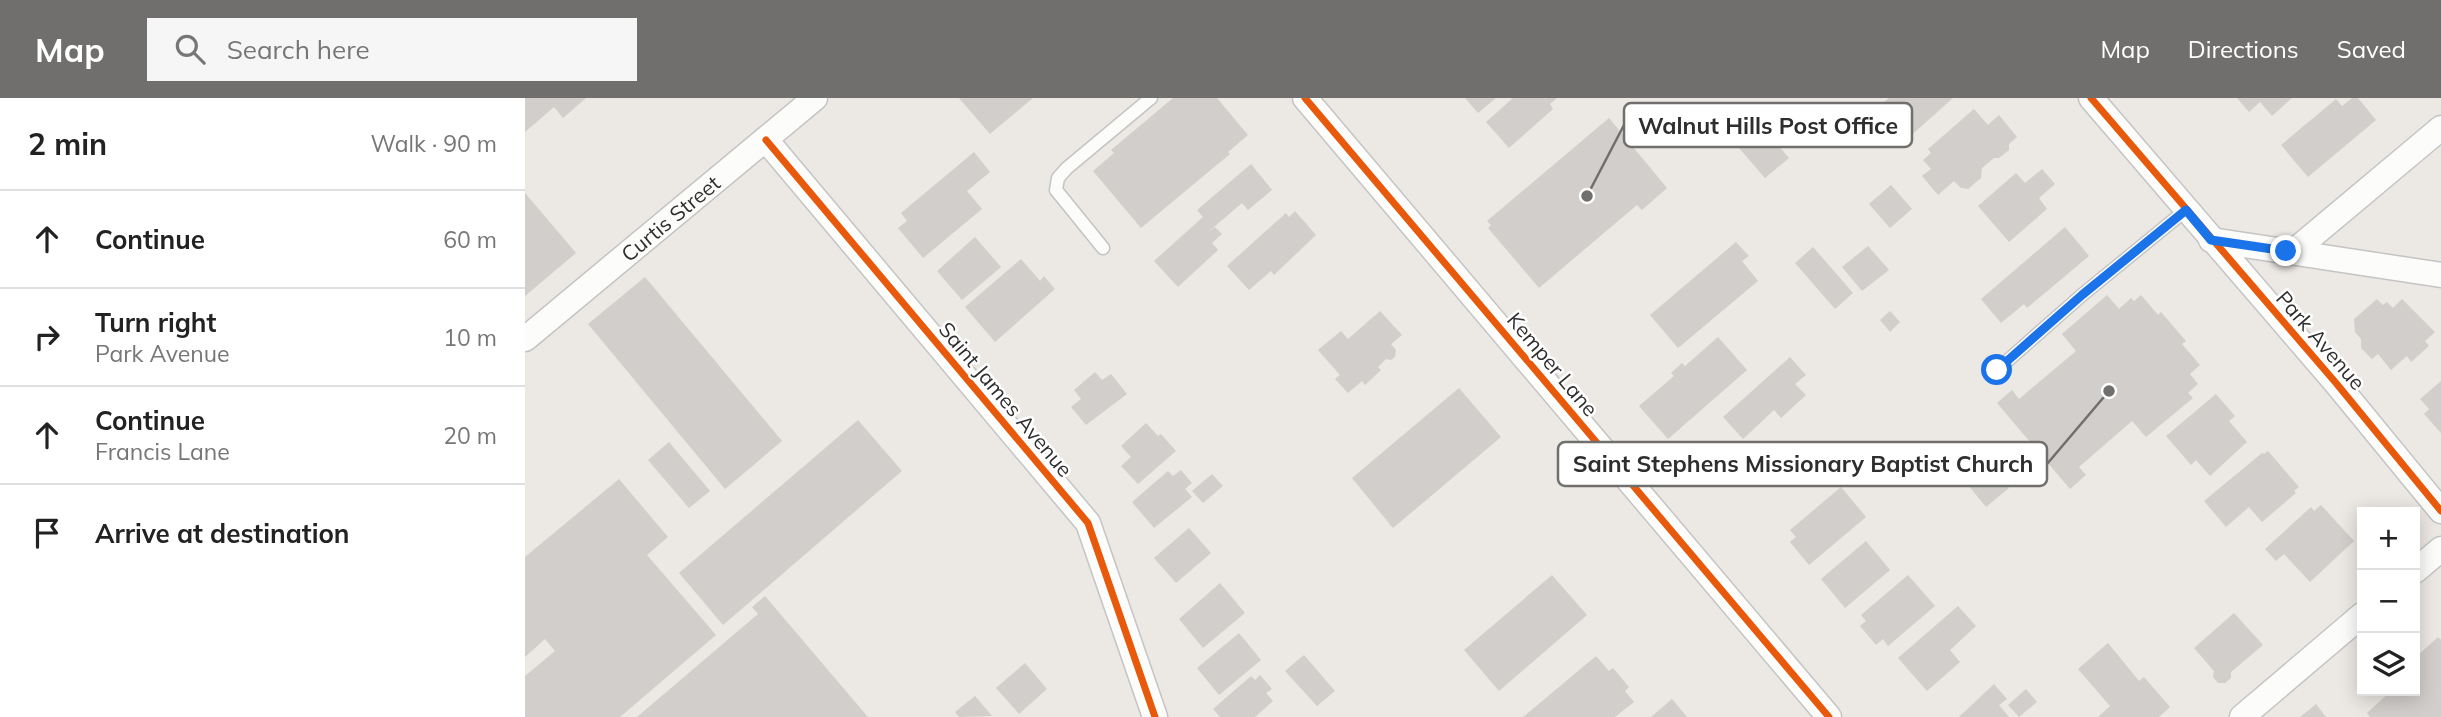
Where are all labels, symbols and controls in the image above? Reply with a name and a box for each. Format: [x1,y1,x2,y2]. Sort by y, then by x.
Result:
search box [147,18,637,81]
text: Map [35,29,105,70]
icon: search [171,30,209,68]
text: Search here [227,33,370,66]
text: Map [2100,34,2150,64]
text: Directions [2188,34,2299,64]
text: Saved [2337,34,2406,64]
callout: Walnut Hills Post Office [1624,103,1912,147]
text: Walnut Hills Post Office [1638,111,1898,140]
text: 2 min [28,125,107,163]
text: Walk · 90 m [371,129,497,158]
street label: Curtis Street [616,170,725,267]
icon: ahead [28,220,66,258]
text: Continue [95,223,205,256]
text: 60 m [443,225,497,254]
route end [2270,235,2301,266]
street label: Park Avenue [2271,285,2371,395]
text: Turn right [95,306,216,339]
street label: Kemper Lane [1502,307,1604,421]
street label: Saint James Avenue [934,316,1078,482]
icon: right [28,318,66,356]
text: 10 m [443,323,497,352]
text: Park Avenue [95,339,230,368]
route start [1981,354,2012,385]
text: Continue [95,404,205,437]
icon: ahead [28,416,66,454]
text: 20 m [443,421,497,450]
text: Francis Lane [95,437,230,466]
callout: Saint Stephens Missionary Baptist Church [1558,442,2047,486]
text: Saint Stephens Missionary Baptist Church [1573,449,2033,478]
map controls [2357,507,2420,696]
button: + [2357,507,2420,570]
icon: arrive [28,514,66,552]
text: Arrive at destination [95,517,350,550]
button: − [2357,570,2420,633]
button: layers [2357,633,2420,696]

